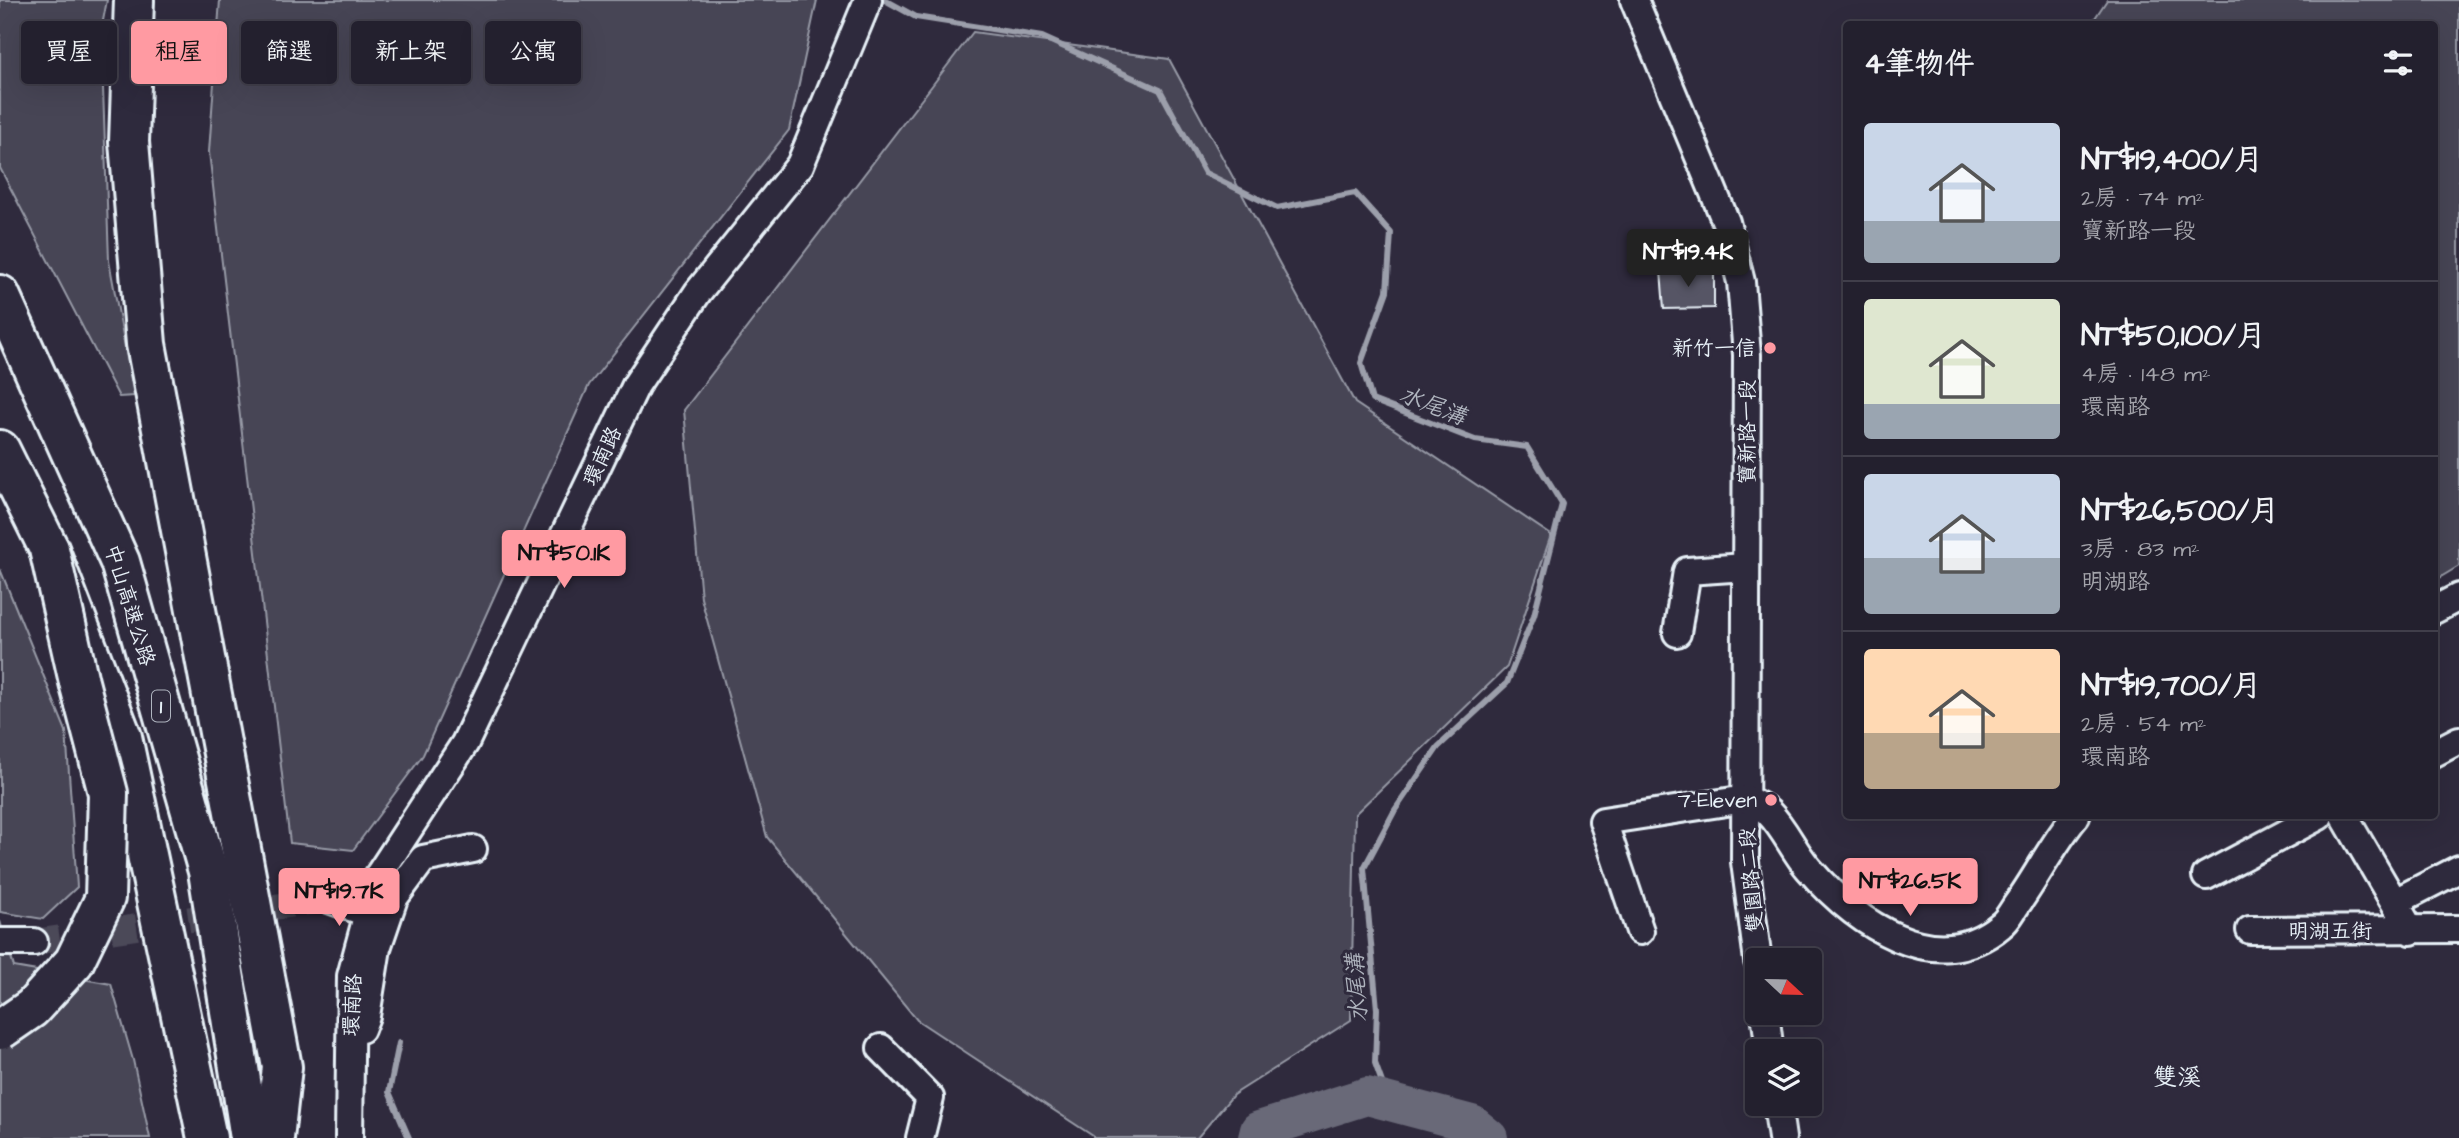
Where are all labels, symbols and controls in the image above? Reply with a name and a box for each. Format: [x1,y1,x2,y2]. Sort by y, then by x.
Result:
chip: 買屋 [21,21,117,84]
chip: 租屋 [131,21,227,84]
chip: 篩選 [241,21,337,84]
chip: 新上架 [351,21,471,84]
chip: 公寓 [485,21,581,84]
text: 4筆物件 [1864,43,1974,85]
icon: filters [2379,44,2417,82]
text: NT$19,400/月 [2081,139,2263,181]
icon: home [1920,151,2004,235]
text: 2房 · 74 m² [2081,182,2204,214]
text: 寶新路一段 [2081,215,2196,247]
pin: NT$19.4K [1616,230,1760,289]
text: NT$19.4K [1643,236,1733,268]
text: NT$50,100/月 [2081,315,2266,357]
icon: home [1920,327,2004,411]
place label: 新竹一信 [1672,334,1756,363]
marker: 新竹一信 [1762,340,1778,356]
text: 4房 · 148 m² [2081,358,2211,390]
water label: 水尾溝 [1395,379,1472,434]
street label: 寶新路一段 [1733,380,1762,485]
text: 環南路 [2081,391,2150,423]
street label: 環南路 [576,422,629,491]
text: NT$26,500/月 [2081,490,2279,532]
icon: home [1920,502,2004,586]
pin: NT$50.1K [492,530,636,590]
text: 3房 · 83 m² [2081,533,2200,565]
text: NT$50.1K [518,537,610,569]
street label: 中山高速公路 [97,541,162,670]
text: 明湖路 [2081,566,2150,598]
text: NT$19,700/月 [2081,665,2261,707]
icon: home [1920,677,2004,761]
road number: 1 [152,691,170,722]
text: 2房 · 54 m² [2081,708,2207,740]
text: 環南路 [2081,741,2150,773]
place label: 7-Eleven [1678,786,1757,815]
marker: 7-Eleven [1763,792,1779,808]
street label: 雙園路二段 [1732,826,1771,934]
pin: NT$26.5K [1838,858,1982,918]
text: NT$26.5K [1859,865,1961,897]
pin: NT$19.7K [267,869,411,928]
text: NT$19.7K [295,875,383,907]
street label: 明湖五街 [2288,917,2372,946]
north arrow [1745,948,1822,1026]
map controls [1745,948,1822,1116]
water label: 水尾溝 [1338,950,1375,1023]
street label: 環南路 [336,973,369,1037]
button: layers [1745,1039,1822,1116]
district label: 雙溪 [2153,1061,2201,1095]

